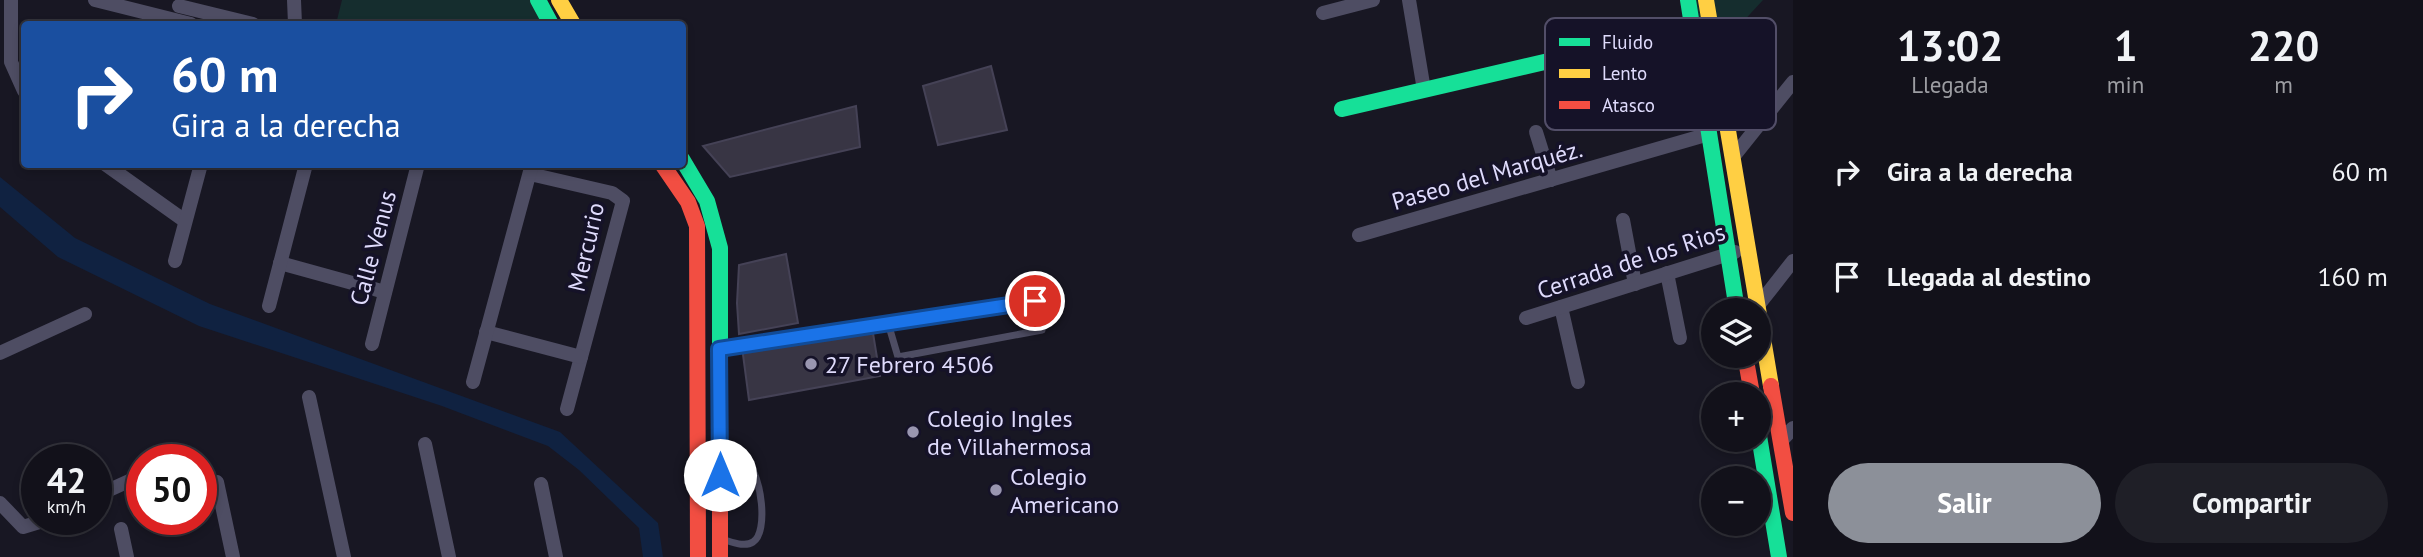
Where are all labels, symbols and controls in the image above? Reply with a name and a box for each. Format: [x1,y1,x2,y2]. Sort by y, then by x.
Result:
legend [1545,18,1776,130]
text: 13:02 [1897,18,2003,73]
text: 1 [2114,18,2137,73]
text: 220 [2248,18,2319,73]
text: Fluido [1602,30,1653,54]
text: 60 m [171,42,278,106]
icon: right [56,49,147,140]
text: Lento [1602,61,1647,85]
text: Llegada [1911,70,1989,99]
text: min [2107,70,2144,99]
text: m [2274,70,2293,99]
text: Atasco [1602,93,1655,117]
text: Gira a la derecha [171,104,401,146]
street label: Paseo del Marquéz. [1388,133,1586,217]
icon: right [1828,153,1866,191]
text: Gira a la derecha [1887,155,2073,188]
text: 60 m [2332,155,2388,188]
street label: Calle Venus [343,187,403,309]
street label: Mercurio [561,199,611,295]
street label: Cerrada de los Rios [1533,216,1729,306]
icon: arrive [1828,258,1866,296]
text: Llegada al destino [1887,260,2091,293]
text: 160 m [2317,260,2388,293]
pin [1005,271,1065,331]
icon: arrive [1016,282,1054,320]
map controls [1701,298,1771,536]
button: layers [1701,298,1771,368]
place label: 27 Febrero 4506 [825,349,994,380]
marker: 27 Febrero 4506 [803,356,819,372]
button: + [1701,382,1771,452]
place label: Colegio Ingles de Villahermosa [927,403,1092,462]
marker: Colegio Ingles de Villahermosa [905,424,921,440]
position arrow [683,438,757,512]
speed limit sign: 50 [126,444,217,535]
text: 42 [47,457,86,503]
place label: Colegio Americano [1010,461,1119,520]
button: Salir [1828,463,2101,543]
button: Compartir [2115,463,2388,543]
button: − [1701,466,1771,536]
marker: Colegio Americano [988,482,1004,498]
text: km/h [47,495,86,518]

